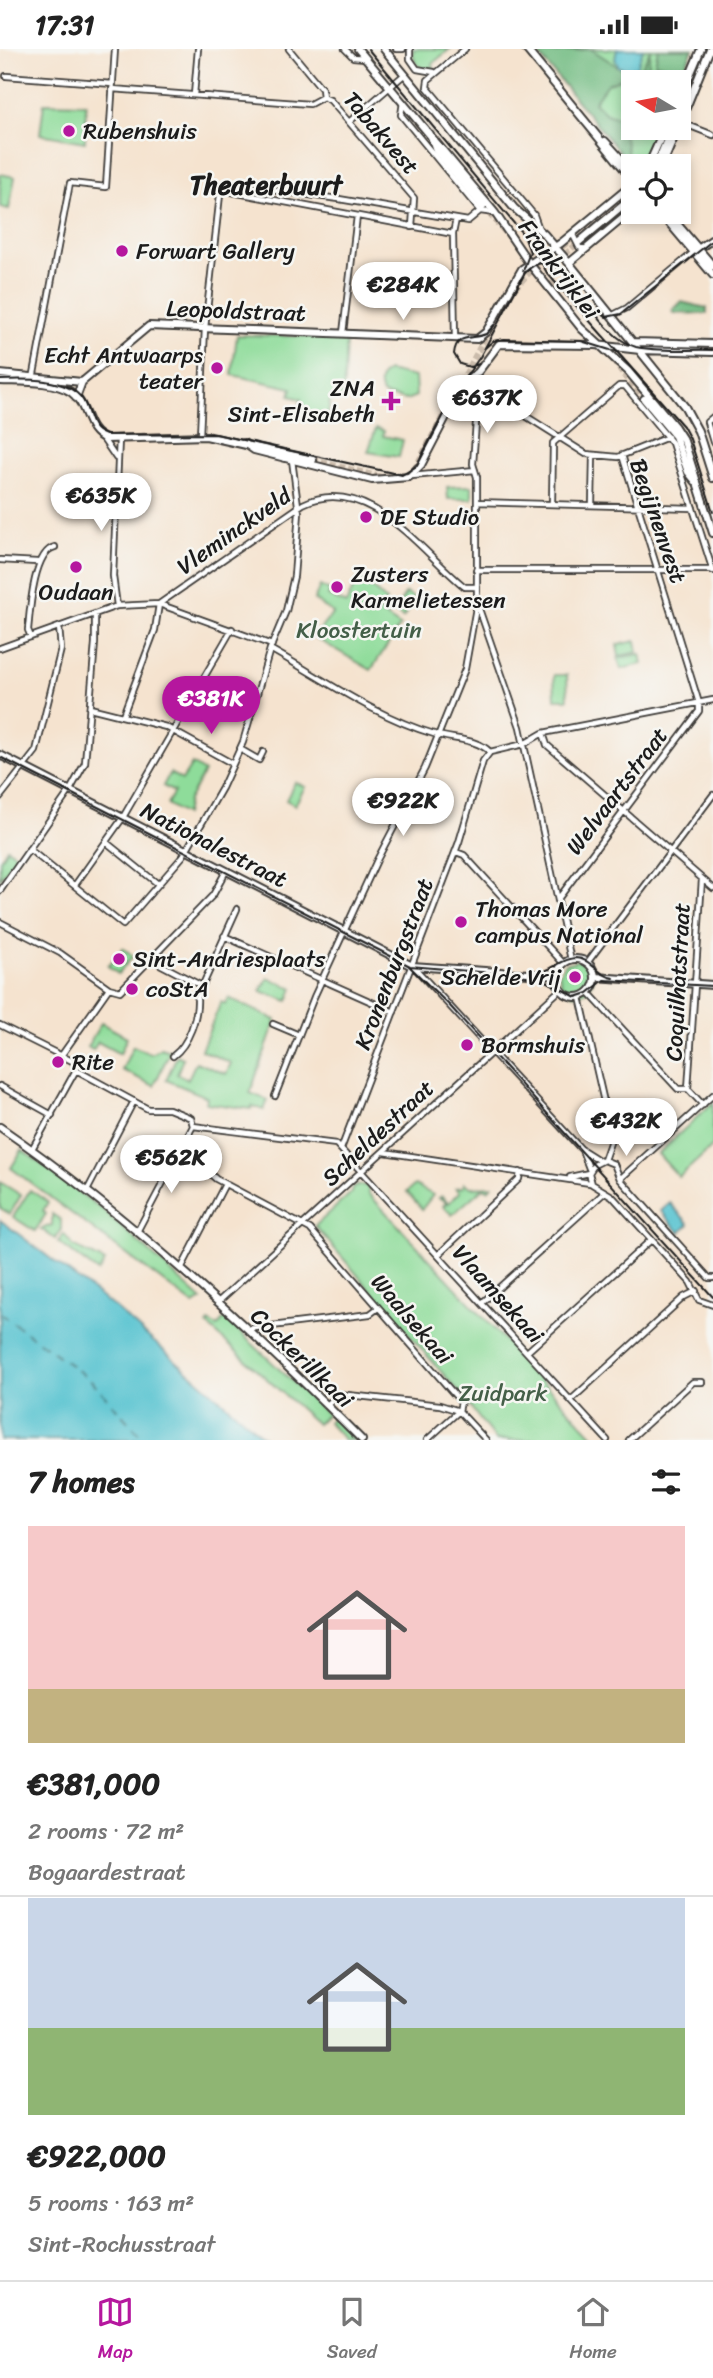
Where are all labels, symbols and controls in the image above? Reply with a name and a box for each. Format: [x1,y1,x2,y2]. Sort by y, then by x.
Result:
text: 17:31 [35,2,94,48]
north arrow [621,70,691,140]
map controls [621,70,691,224]
street label: Tabakvest [332,81,430,185]
place label: Rubenshuis [83,111,197,152]
marker: Rubenshuis [61,123,77,139]
button: locate [621,154,691,224]
district label: Theaterbuurt [190,162,344,208]
street label: Frankrijklei [507,210,611,329]
place label: Forwart Gallery [136,231,295,272]
marker: Forwart Gallery [114,243,130,259]
pin: €284K [354,263,452,322]
text: €284K [368,264,438,305]
street label: Leopoldstraat [166,288,306,334]
place label: Echt Antwaarps teater [44,335,205,402]
marker: Echt Antwaarps teater [209,360,225,376]
place label: ZNA Sint-Elisabeth [228,368,375,435]
pin: €637K [438,375,536,435]
text: €637K [453,377,521,418]
marker: ZNA Sint-Elisabeth [381,391,401,411]
street label: Begijnenvest [617,453,699,589]
pin: €635K [52,473,150,533]
text: €635K [67,475,136,516]
street label: Vleminckveld [168,475,302,586]
place label: DE Studio [380,497,479,538]
marker: DE Studio [358,509,374,525]
place label: Zusters Karmelietessen [351,554,506,621]
marker: Oudaan [68,559,84,575]
place label: Oudaan [39,572,113,613]
marker: Zusters Karmelietessen [329,579,345,595]
park label: Kloostertuin [296,610,422,651]
pin: €381K [162,677,260,736]
text: €381K [178,678,244,719]
street label: Welvaartstraat [555,718,679,864]
pin: €922K [354,779,452,838]
text: €922K [368,780,438,821]
street label: Nationalestraat [133,790,295,900]
street label: Kronenburgstraat [342,872,446,1056]
place label: Thomas More campus National [475,889,643,956]
street label: Coquilhatstraat [653,902,703,1062]
marker: Thomas More campus National [453,914,469,930]
place label: Sint-Andriesplaats [133,939,326,980]
marker: Sint-Andriesplaats [111,951,127,967]
place label: Schelde Vrij [441,957,562,998]
place label: coStA [146,969,209,1010]
marker: Schelde Vrij [567,969,583,985]
marker: coStA [124,981,140,997]
place label: Bormshuis [481,1025,585,1066]
marker: Bormshuis [459,1037,475,1053]
place label: Rite [72,1042,114,1083]
marker: Rite [50,1054,66,1070]
street label: Scheldestraat [312,1069,444,1197]
pin: €432K [577,1099,675,1158]
text: €432K [591,1100,661,1141]
pin: €562K [122,1135,220,1195]
text: €562K [136,1137,206,1178]
street label: Vlaamsekaai [442,1235,555,1354]
street label: Waalsekaai [360,1264,464,1375]
street label: Cockerillkaai [240,1297,364,1419]
park label: Zuidpark [459,1373,548,1414]
text: 7 homes [28,1455,135,1509]
icon: filters [647,1463,685,1501]
icon: home [294,1572,420,1698]
text: €381,000 [28,1757,160,1811]
text: 2 rooms · 72 m² [28,1811,184,1852]
text: Bogaardestraat [28,1852,185,1893]
icon: home [294,1944,420,2070]
text: €922,000 [28,2129,166,2183]
text: 5 rooms · 163 m² [28,2183,194,2224]
text: Sint-Rochusstraat [28,2224,215,2265]
tab: Map [96,2293,134,2368]
tab: Saved [327,2293,377,2368]
tab: Home [569,2293,617,2368]

